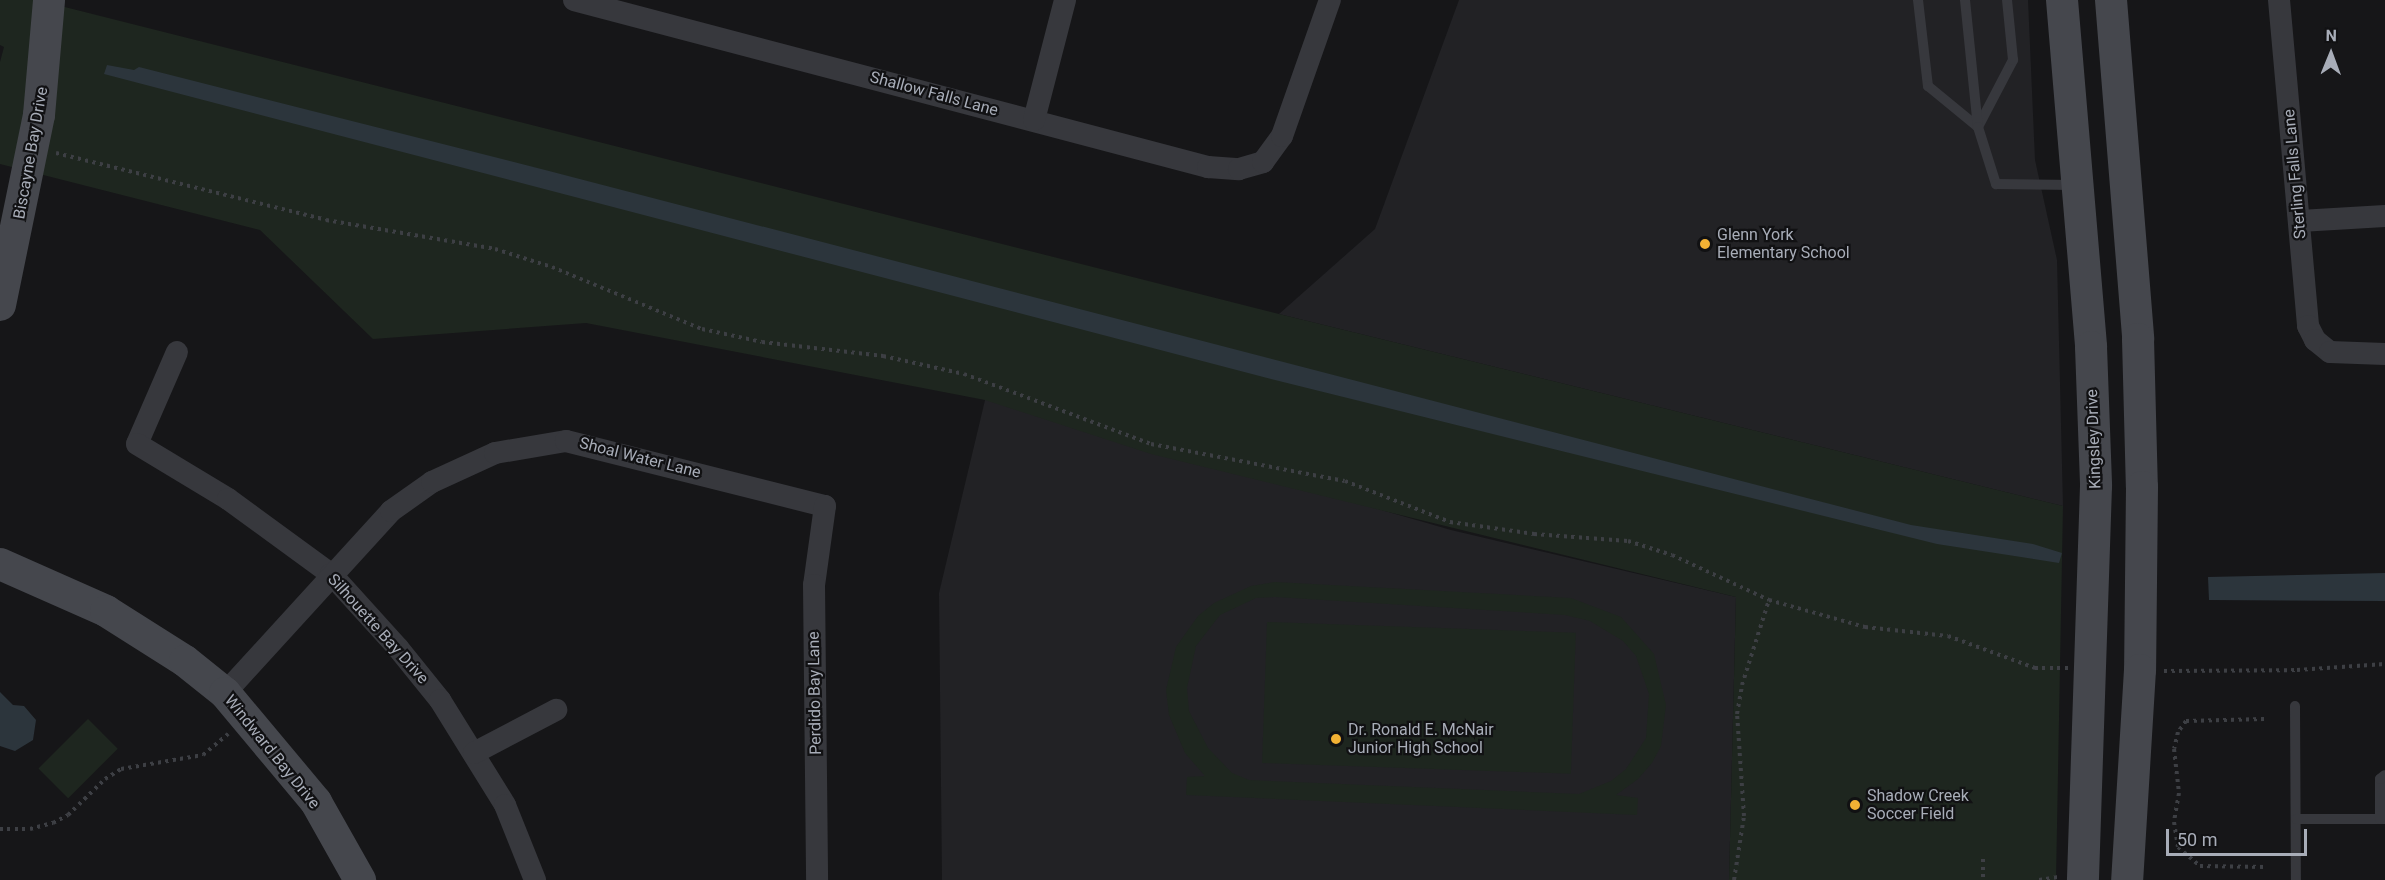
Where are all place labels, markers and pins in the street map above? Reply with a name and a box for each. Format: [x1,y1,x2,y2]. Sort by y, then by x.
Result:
place label: Glenn York Elementary School [1717,225,1850,263]
marker: Glenn York Elementary School [1698,237,1712,251]
place label: Dr. Ronald E. McNair Junior High School [1348,720,1494,758]
marker: Dr. Ronald E. McNair Junior High School [1329,732,1343,746]
place label: Shadow Creek Soccer Field [1867,786,1969,824]
marker: Shadow Creek Soccer Field [1848,798,1862,812]

